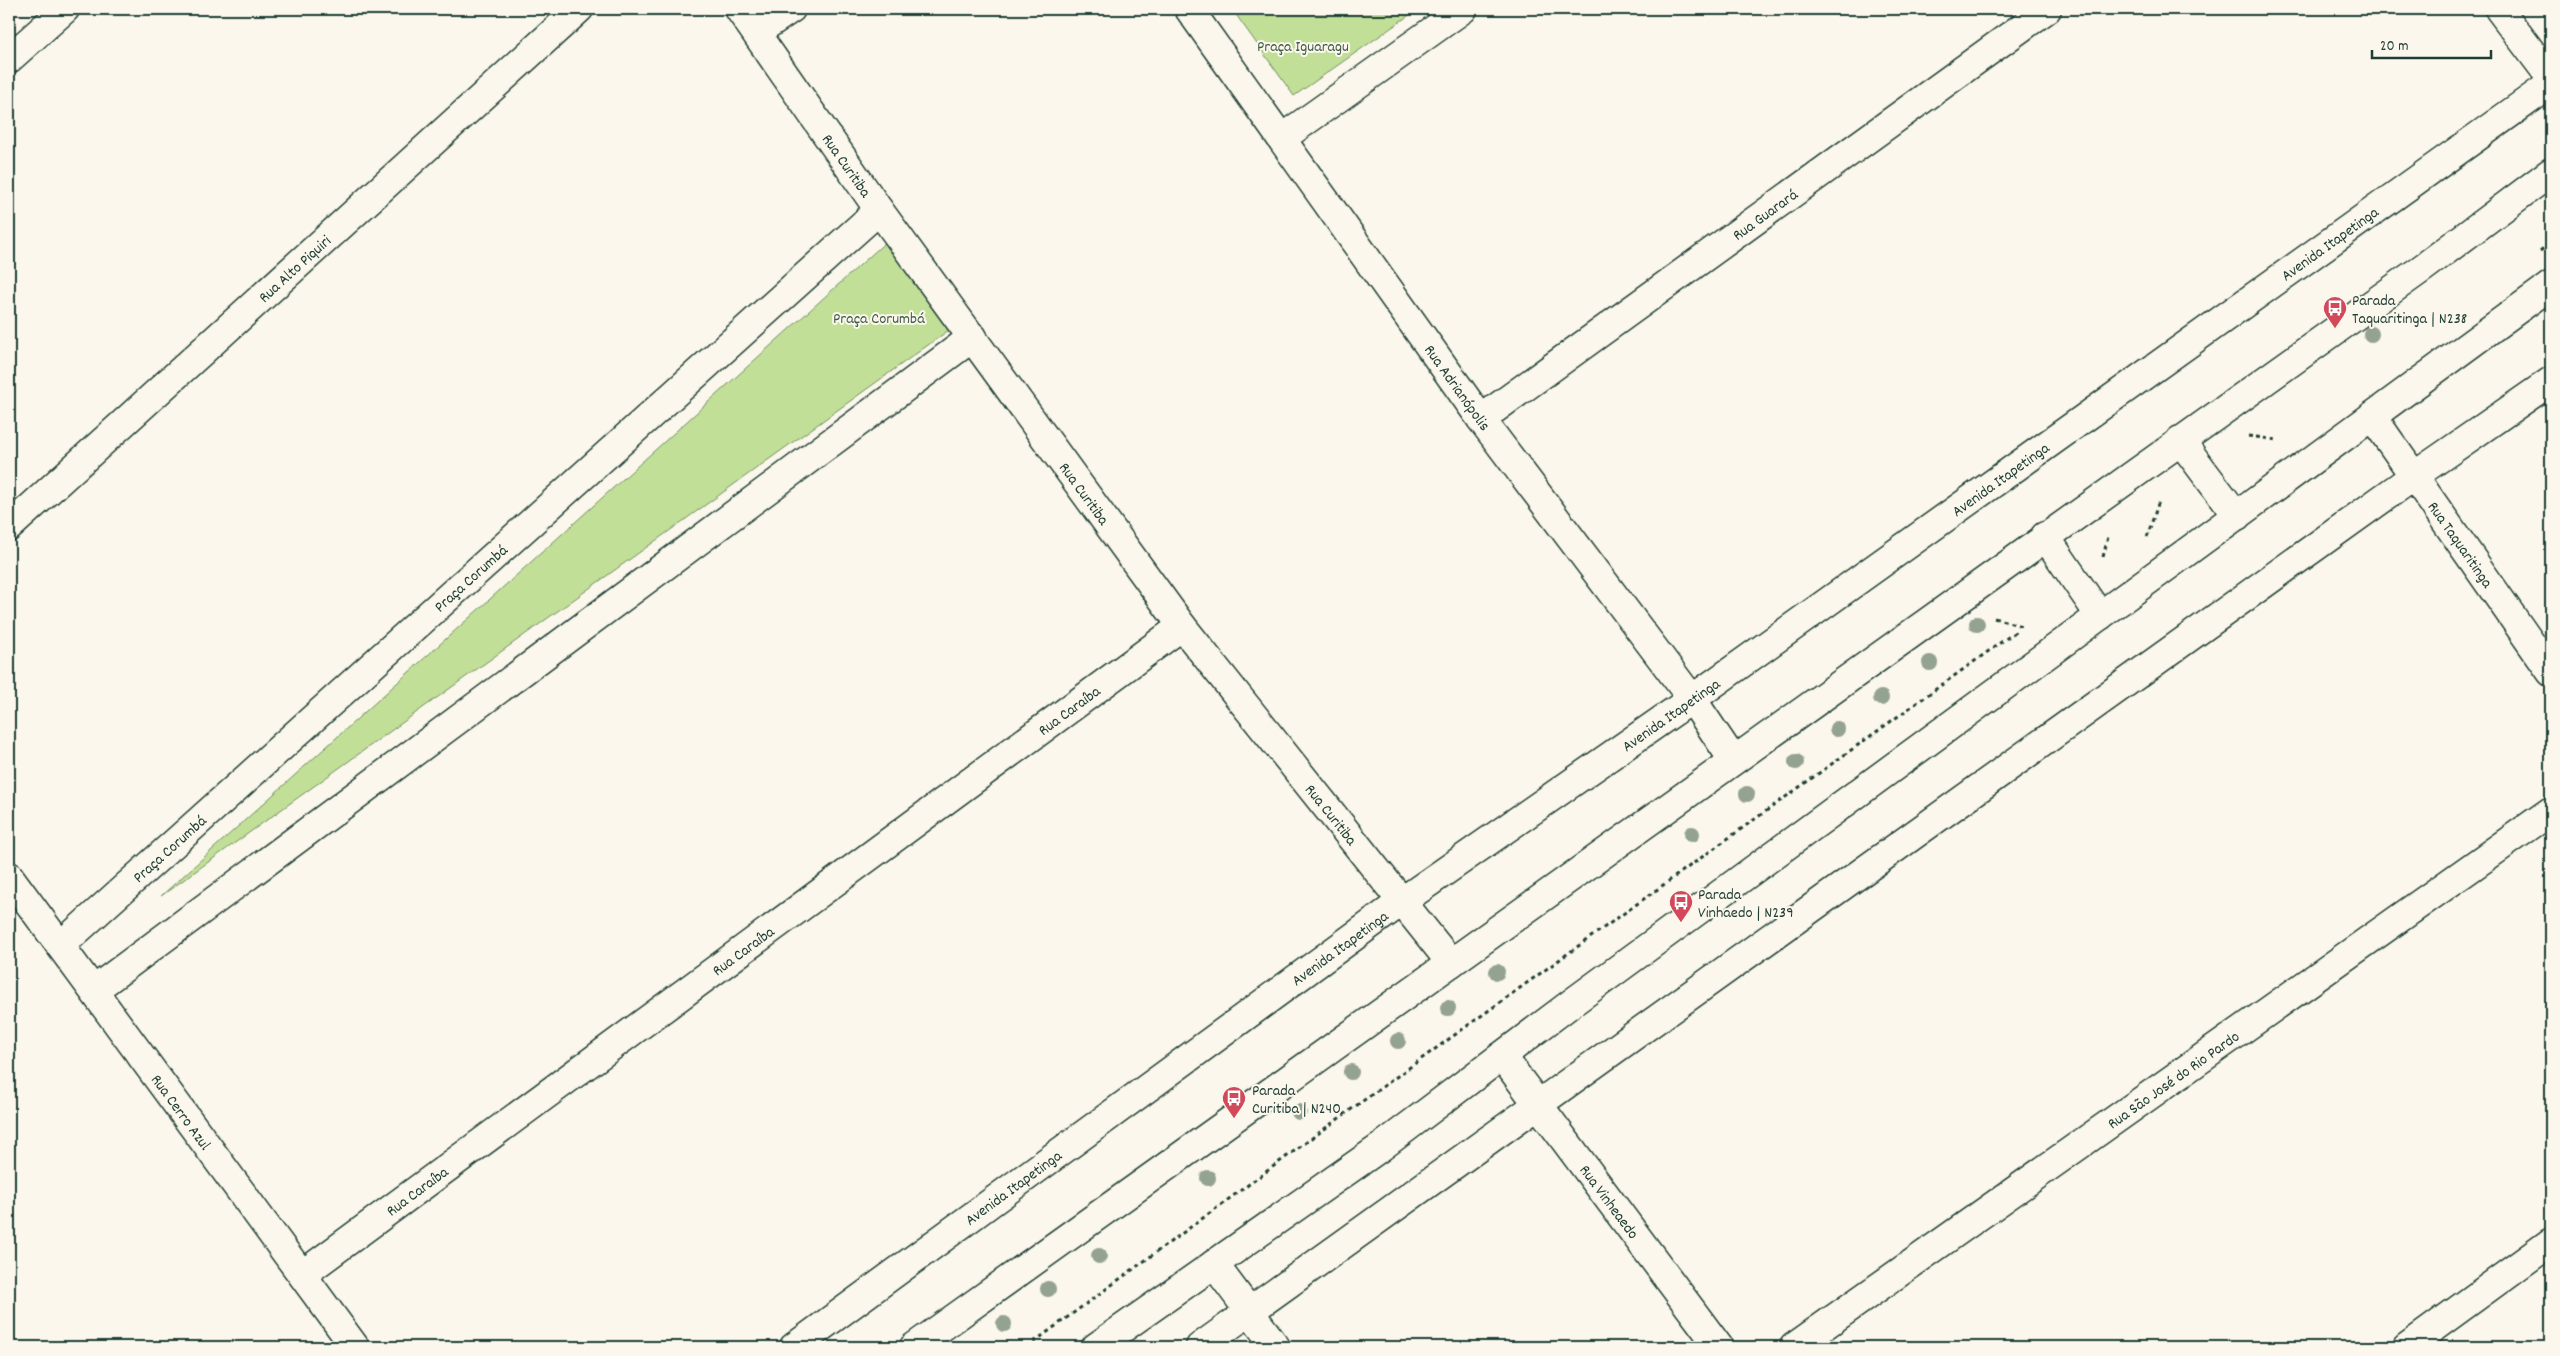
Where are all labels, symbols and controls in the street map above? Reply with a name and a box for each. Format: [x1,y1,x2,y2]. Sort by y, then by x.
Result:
scale bar [2372,28,2491,60]
park label: Praça Iguaragu [1257,36,1349,59]
text: 20 m [2380,36,2408,58]
street label: Rua Curitiba [815,130,876,203]
street label: Rua Guarará [1728,184,1803,247]
street label: Avenida Itapetinga [2277,202,2384,288]
street label: Rua Alto Piquiri [254,231,337,309]
place label: Parada Taquaritinga | N238 [2352,290,2467,331]
bus stop icon: Parada Taquaritinga | N238 [2322,295,2348,329]
park label: Praça Corumbá [833,308,925,331]
street label: Rua Adrianópolis [1417,341,1495,437]
street label: Avenida Itapetinga [1948,438,2055,524]
street label: Rua Curitiba [1052,458,1114,531]
street label: Rua Taquaritinga [2421,497,2498,594]
street label: Praça Corumbá [430,540,514,619]
street label: Avenida Itapetinga [1618,673,1726,759]
street label: Rua Caraíba [1034,681,1106,742]
street label: Rua Curitiba [1298,780,1362,851]
street label: Praça Corumbá [129,811,212,889]
place label: Parada Vinhaedo | N239 [1698,884,1794,925]
bus stop icon: Parada Vinhaedo | N239 [1668,889,1694,923]
street label: Avenida Itapetinga [1287,906,1394,993]
street label: Rua Caraíba [708,921,780,983]
street label: Rua São José do Rio Pardo [2103,1026,2245,1136]
street label: Rua Cerro Azul [144,1070,216,1156]
place label: Parada Curitiba | N240 [1252,1080,1341,1121]
bus stop icon: Parada Curitiba | N240 [1221,1085,1247,1119]
street label: Avenida Itapetinga [961,1145,1068,1232]
street label: Rua Caraíba [382,1161,454,1223]
street label: Rua Vinheaedo [1573,1161,1644,1245]

